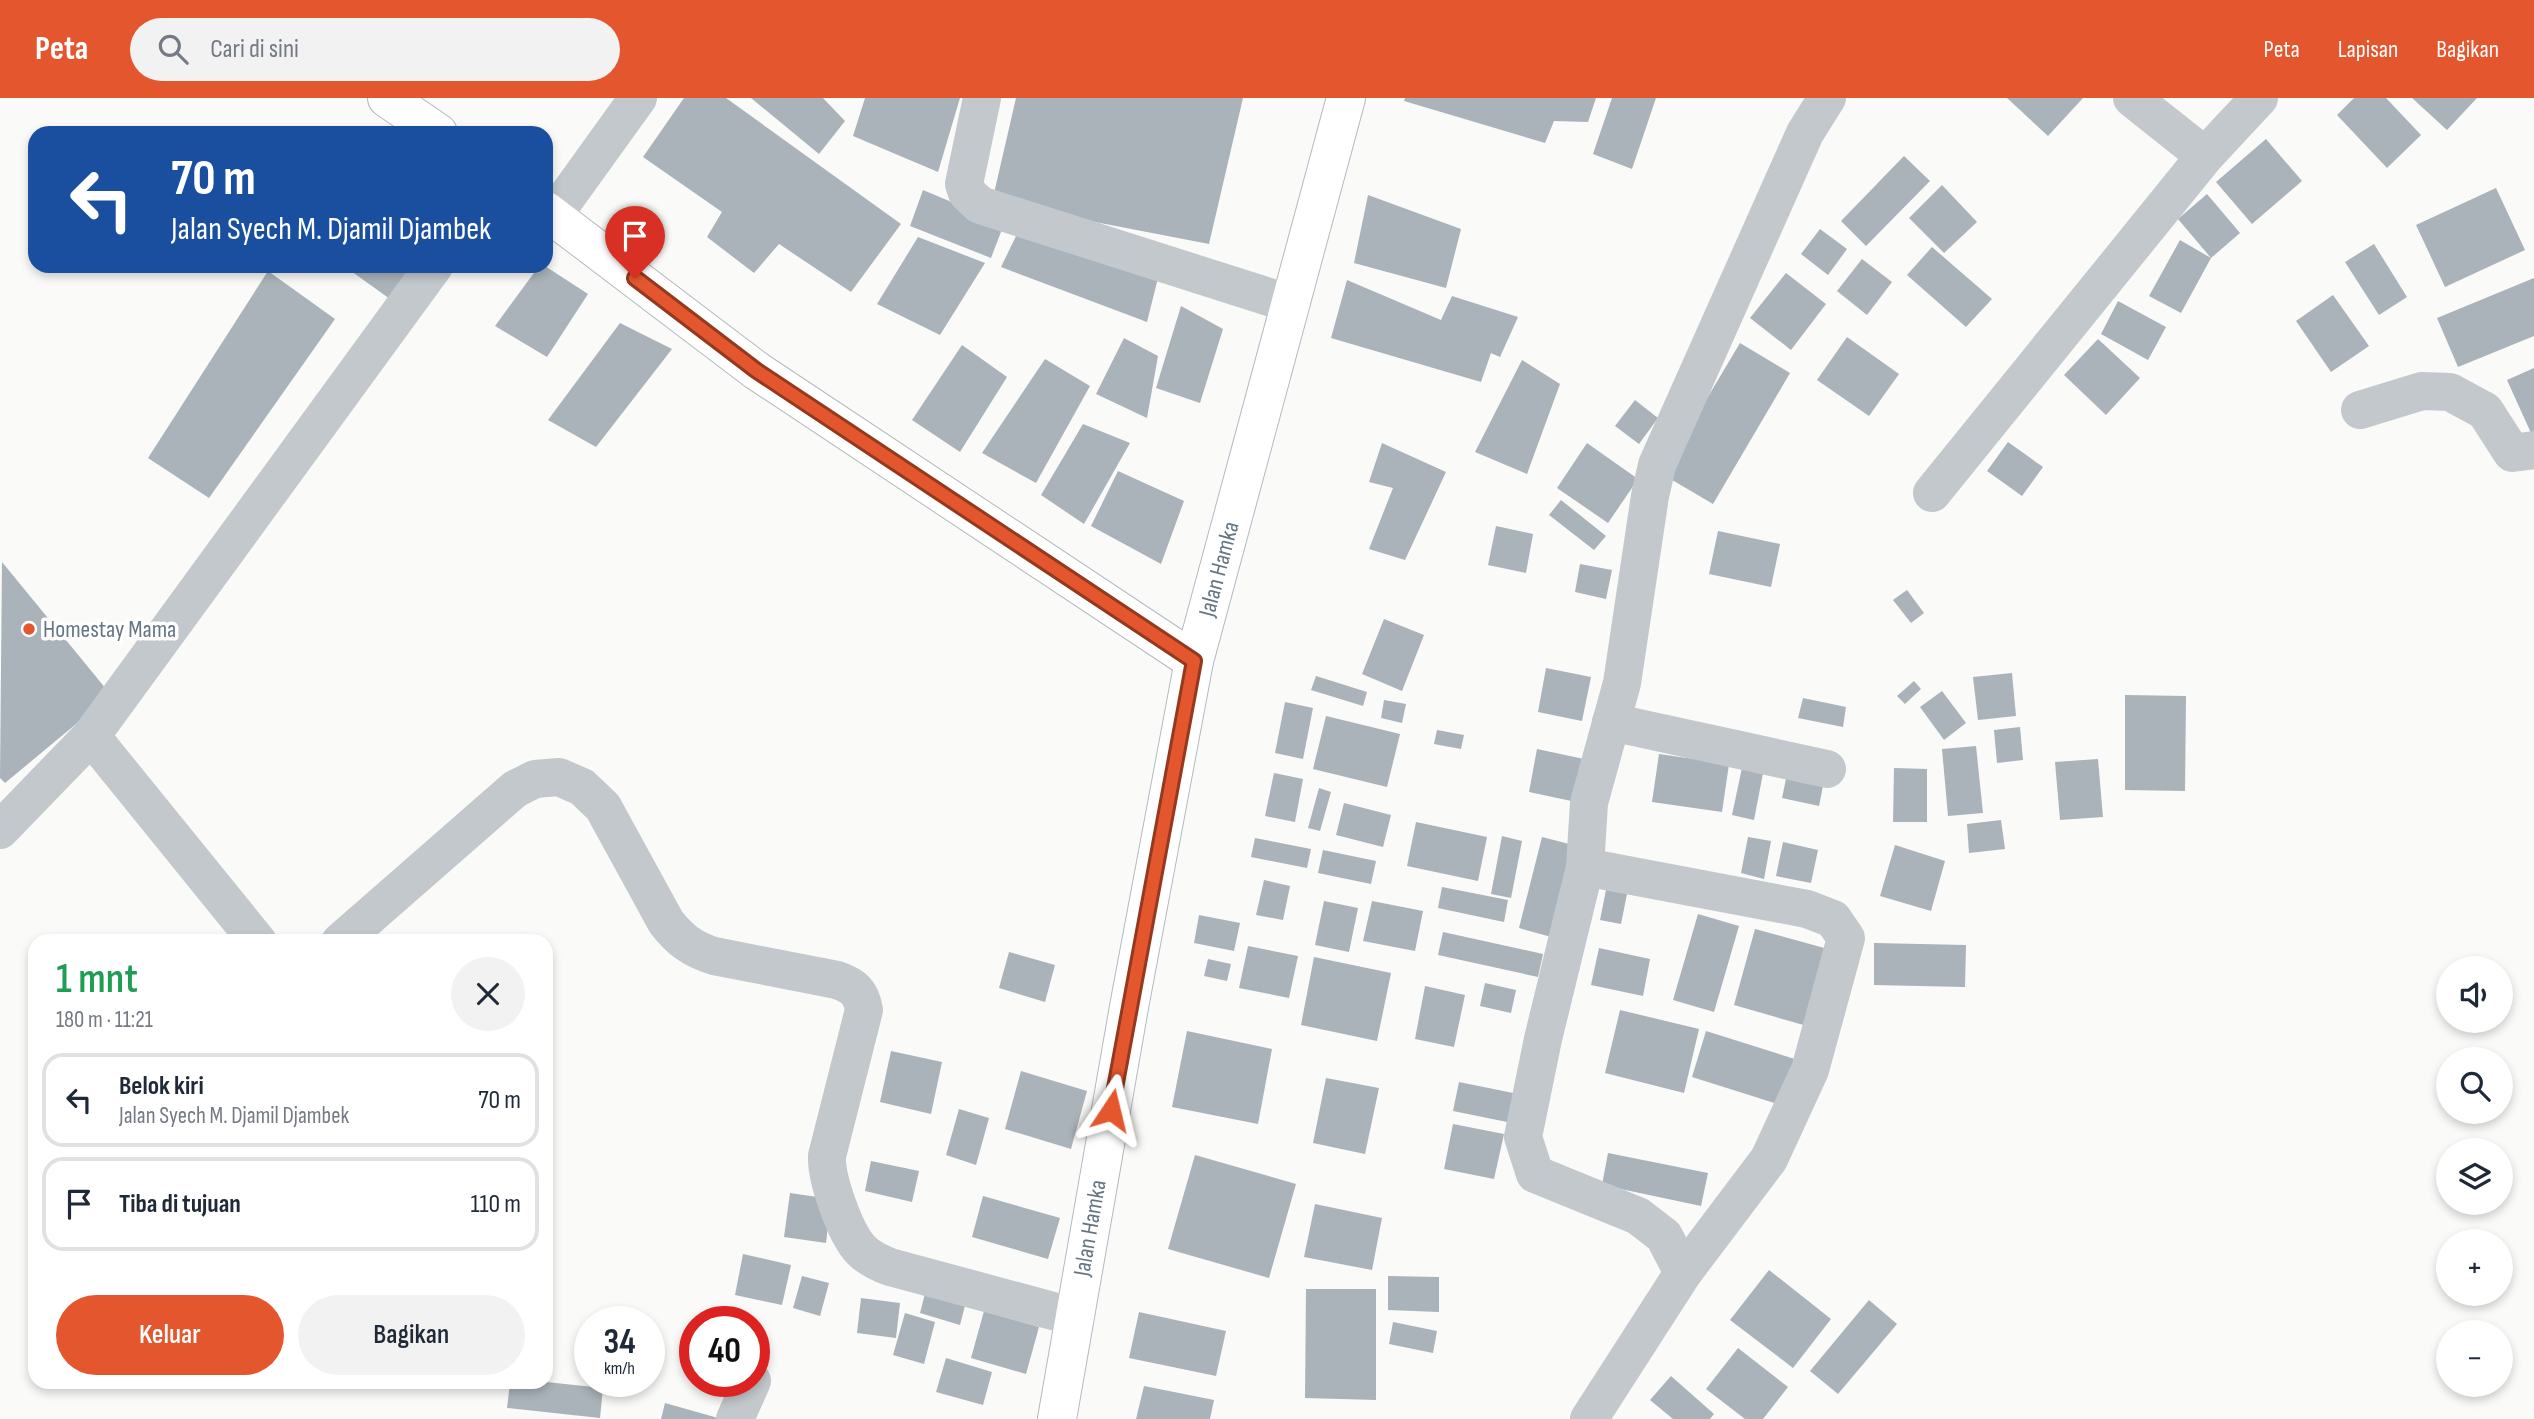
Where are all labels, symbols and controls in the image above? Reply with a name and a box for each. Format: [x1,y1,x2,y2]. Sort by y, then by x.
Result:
search box [130,18,620,81]
text: Peta [35,29,88,69]
icon: search [154,30,192,68]
text: Cari di sini [210,34,299,65]
text: Peta [2264,35,2300,64]
text: Lapisan [2338,35,2398,64]
text: Bagikan [2436,35,2499,64]
text: 70 m [171,150,256,209]
icon: left [56,154,147,245]
pin [605,206,665,278]
text: Jalan Syech M. Djamil Djambek [171,210,491,249]
icon: arrive [616,217,654,255]
street label: Jalan Hamka [1192,518,1246,621]
place label: Homestay Mama [43,615,176,644]
marker: Homestay Mama [21,621,37,637]
text: 1 mnt [56,954,138,1005]
map controls [2436,956,2513,1397]
button: sound [2436,956,2513,1033]
button: close [451,957,525,1031]
text: 180 m · 11:21 [56,1006,153,1034]
button: search [2436,1047,2513,1124]
text: Belok kiri [119,1071,204,1102]
position arrow [1074,1073,1148,1147]
icon: left [60,1081,98,1119]
text: 70 m [478,1085,521,1116]
text: Jalan Syech M. Djamil Djambek [119,1102,349,1130]
button: layers [2436,1138,2513,1215]
street label: Jalan Hamka [1067,1178,1113,1279]
icon: arrive [60,1185,98,1223]
text: Tiba di tujuan [119,1189,241,1220]
text: 110 m [470,1189,521,1220]
button: + [2436,1229,2513,1306]
button: Keluar [56,1295,284,1375]
button: Bagikan [298,1295,525,1375]
speed limit sign: 40 [679,1306,770,1397]
button: − [2436,1320,2513,1397]
text: 34 [604,1321,636,1364]
text: km/h [604,1358,635,1379]

